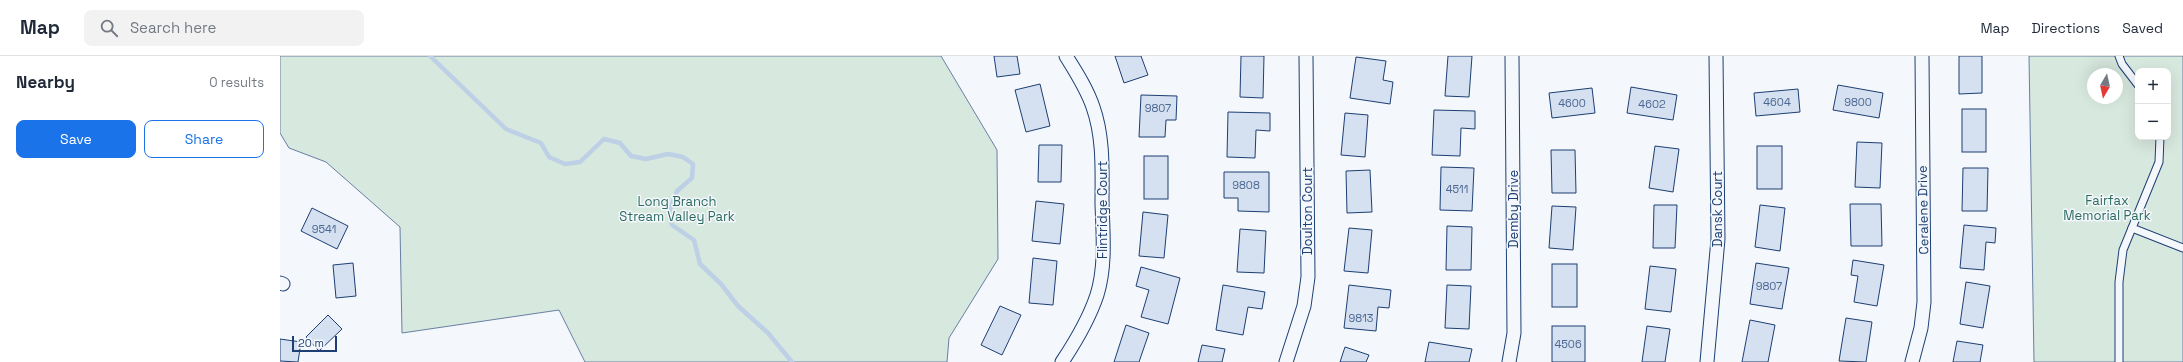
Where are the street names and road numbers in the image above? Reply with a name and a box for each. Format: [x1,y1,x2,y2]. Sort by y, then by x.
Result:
street label: Flintridge Court [1094,161,1111,259]
street label: Ceralene Drive [1914,165,1932,255]
street label: Doulton Court [1299,167,1316,255]
street label: Demby Drive [1505,170,1522,248]
street label: Dansk Court [1709,171,1726,247]

